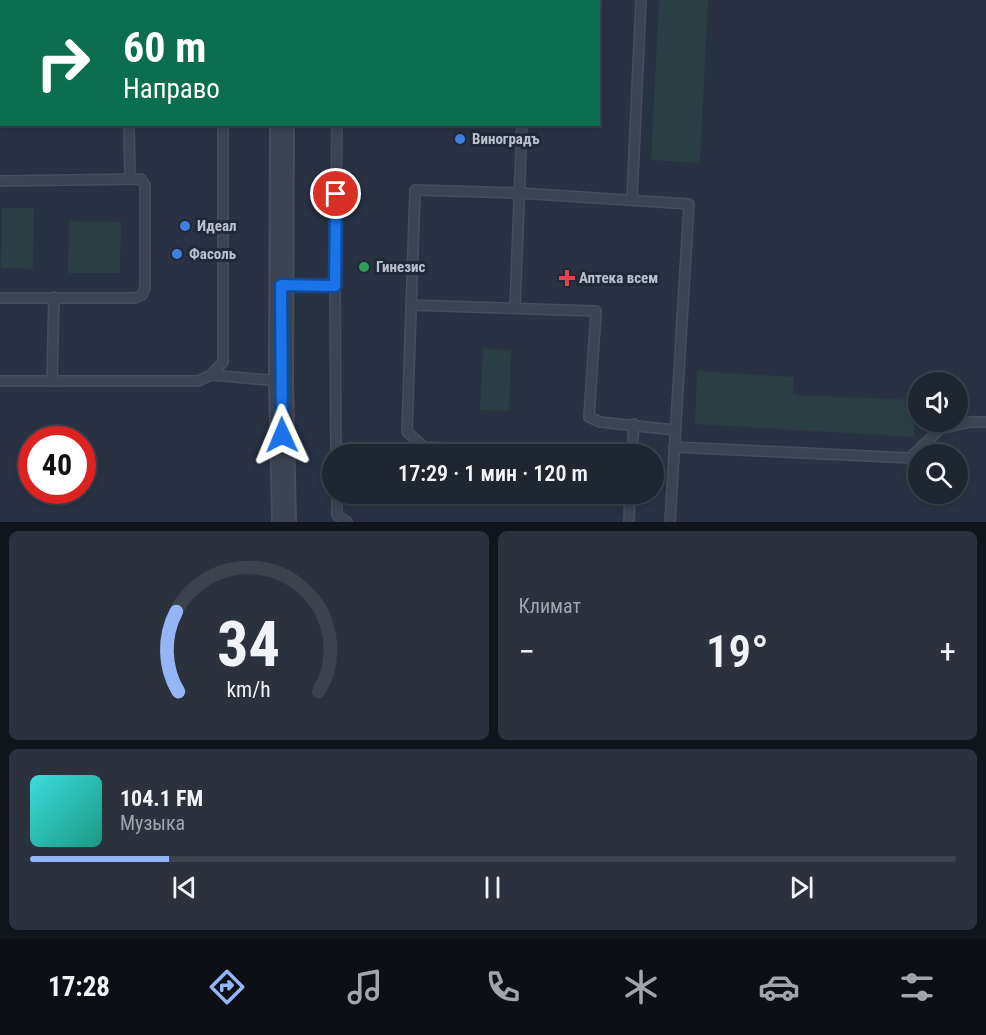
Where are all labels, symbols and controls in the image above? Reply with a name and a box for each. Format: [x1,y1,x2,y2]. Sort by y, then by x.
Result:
text: 60 m [123,23,206,72]
icon: right [24,24,102,102]
text: Направо [123,73,220,105]
place label: Виноградъ [472,130,540,148]
marker: Виноградъ [453,132,467,146]
pin [310,168,361,219]
icon: arrive [319,177,352,210]
place label: Идеал [197,217,236,235]
marker: Идеал [178,219,192,233]
place label: Фасоль [189,245,237,263]
marker: Фасоль [170,247,184,261]
place label: Гинезис [376,258,426,276]
marker: Гинезис [357,260,371,274]
place label: Аптека всем [579,269,658,287]
marker: Аптека всем [560,271,574,285]
map controls [908,372,968,504]
button: sound [908,372,968,432]
position arrow [250,403,314,467]
speed limit sign: 40 [18,426,96,504]
button: search [908,444,968,504]
text: 17:29 · 1 мин · 120 m [398,461,588,486]
text: Климат [519,594,581,618]
text: 34 [217,608,280,681]
text: 19° [706,625,769,678]
text: − [519,632,535,671]
text: + [940,632,956,671]
text: km/h [227,678,271,703]
text: 104.1 FM [120,786,203,811]
text: Музыка [120,811,185,835]
icon: previous [168,871,201,904]
icon: pause [476,871,509,904]
icon: next [785,871,818,904]
icon: directions [206,966,248,1008]
icon: music [344,966,386,1008]
icon: phone [482,966,524,1008]
icon: climate [620,966,662,1008]
icon: car [758,966,800,1008]
icon: filters [896,966,938,1008]
text: 17:28 [48,971,110,1003]

